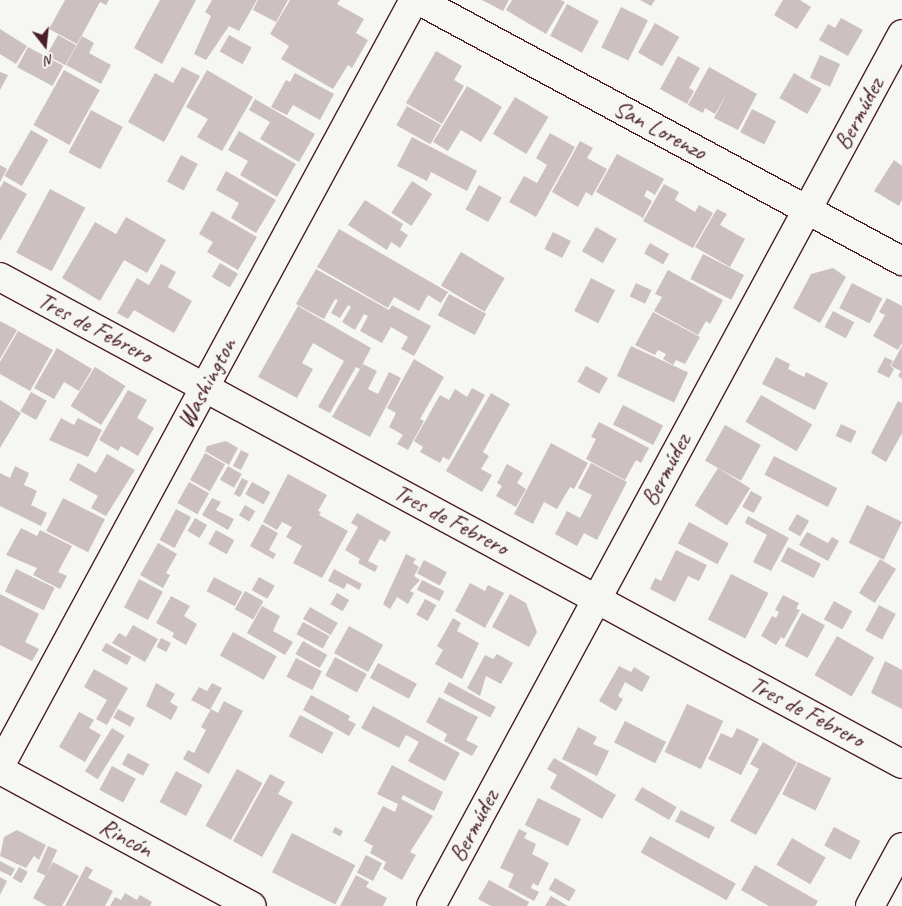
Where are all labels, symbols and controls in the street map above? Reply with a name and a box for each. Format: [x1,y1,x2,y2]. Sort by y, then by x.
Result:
north arrow [20,20,70,70]
text: N [43,51,56,69]
street label: Bermúdez [828,73,890,155]
street label: San Lorenzo [609,94,711,166]
street label: Tres de Febrero [33,286,157,370]
street label: Washington [171,333,243,433]
street label: Bermúdez [635,429,697,511]
street label: Tres de Febrero [389,478,513,562]
street label: Tres de Febrero [745,670,869,754]
street label: Bermúdez [443,785,505,867]
street label: Rincón [95,812,157,864]

